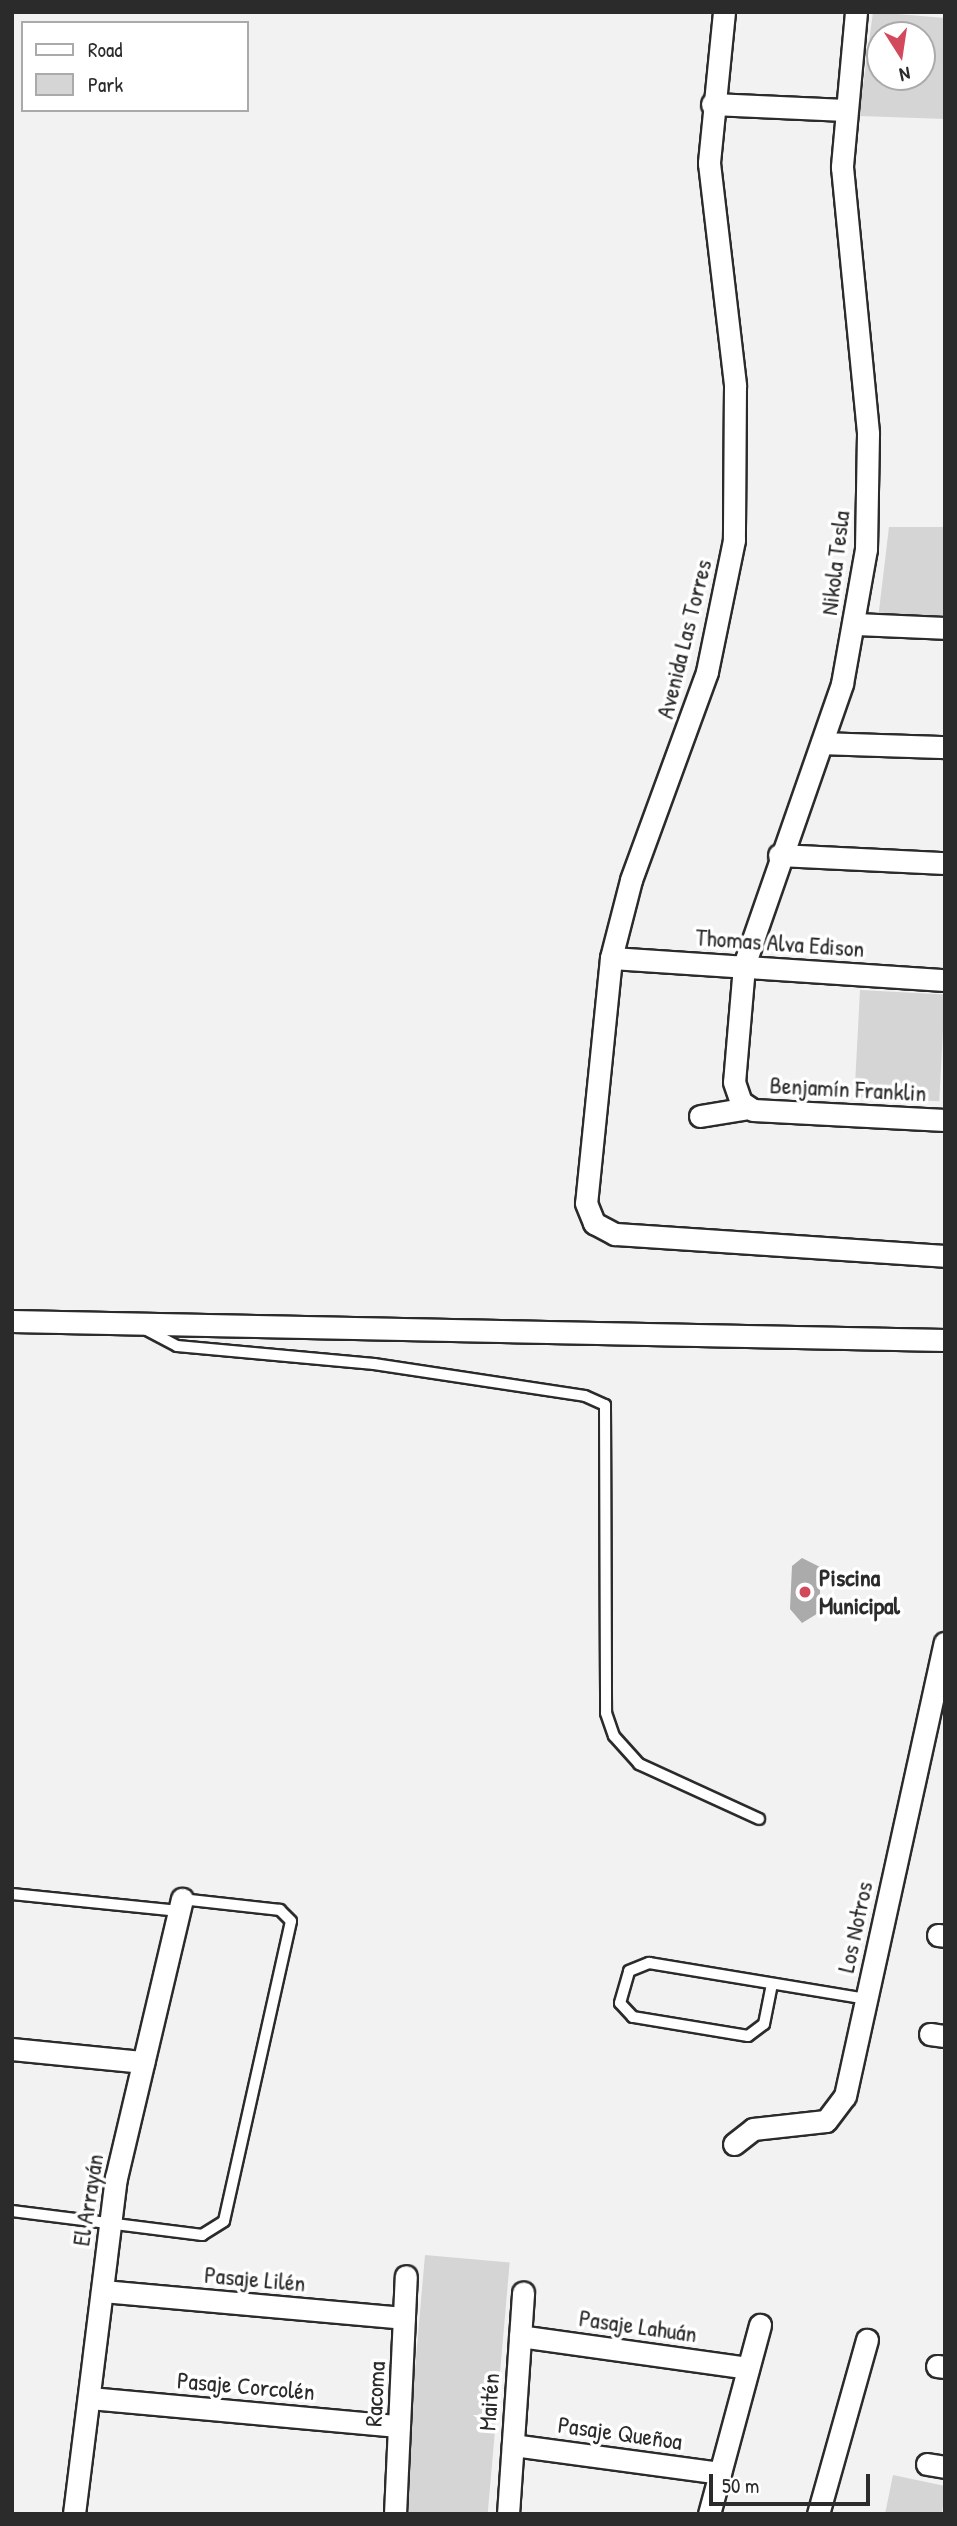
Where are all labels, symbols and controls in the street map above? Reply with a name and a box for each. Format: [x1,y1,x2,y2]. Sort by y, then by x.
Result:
legend [21,21,248,112]
north arrow [866,21,936,91]
text: Road [88,35,122,64]
text: N [897,61,913,88]
text: Park [88,70,123,99]
street label: Nikola Tesla [814,509,856,617]
street label: Avenida Las Torres [650,557,718,721]
street label: Thomas Alva Edison [695,923,865,963]
street label: Benjamín Franklin [769,1071,927,1107]
place label: Piscina Municipal [819,1564,900,1620]
marker: Piscina Municipal [797,1584,813,1600]
street label: Los Notros [831,1879,879,1975]
street label: El Arrayán [67,2152,109,2248]
street label: Pasaje Lilén [203,2260,307,2298]
street label: Pasaje Lahuán [577,2303,699,2349]
street label: Racoma [359,2361,391,2427]
street label: Pasaje Corcolén [176,2366,316,2406]
street label: Maitén [473,2372,505,2432]
street label: Pasaje Queñoa [556,2410,684,2456]
scale bar [712,2460,873,2504]
text: 50 m [722,2471,759,2500]

